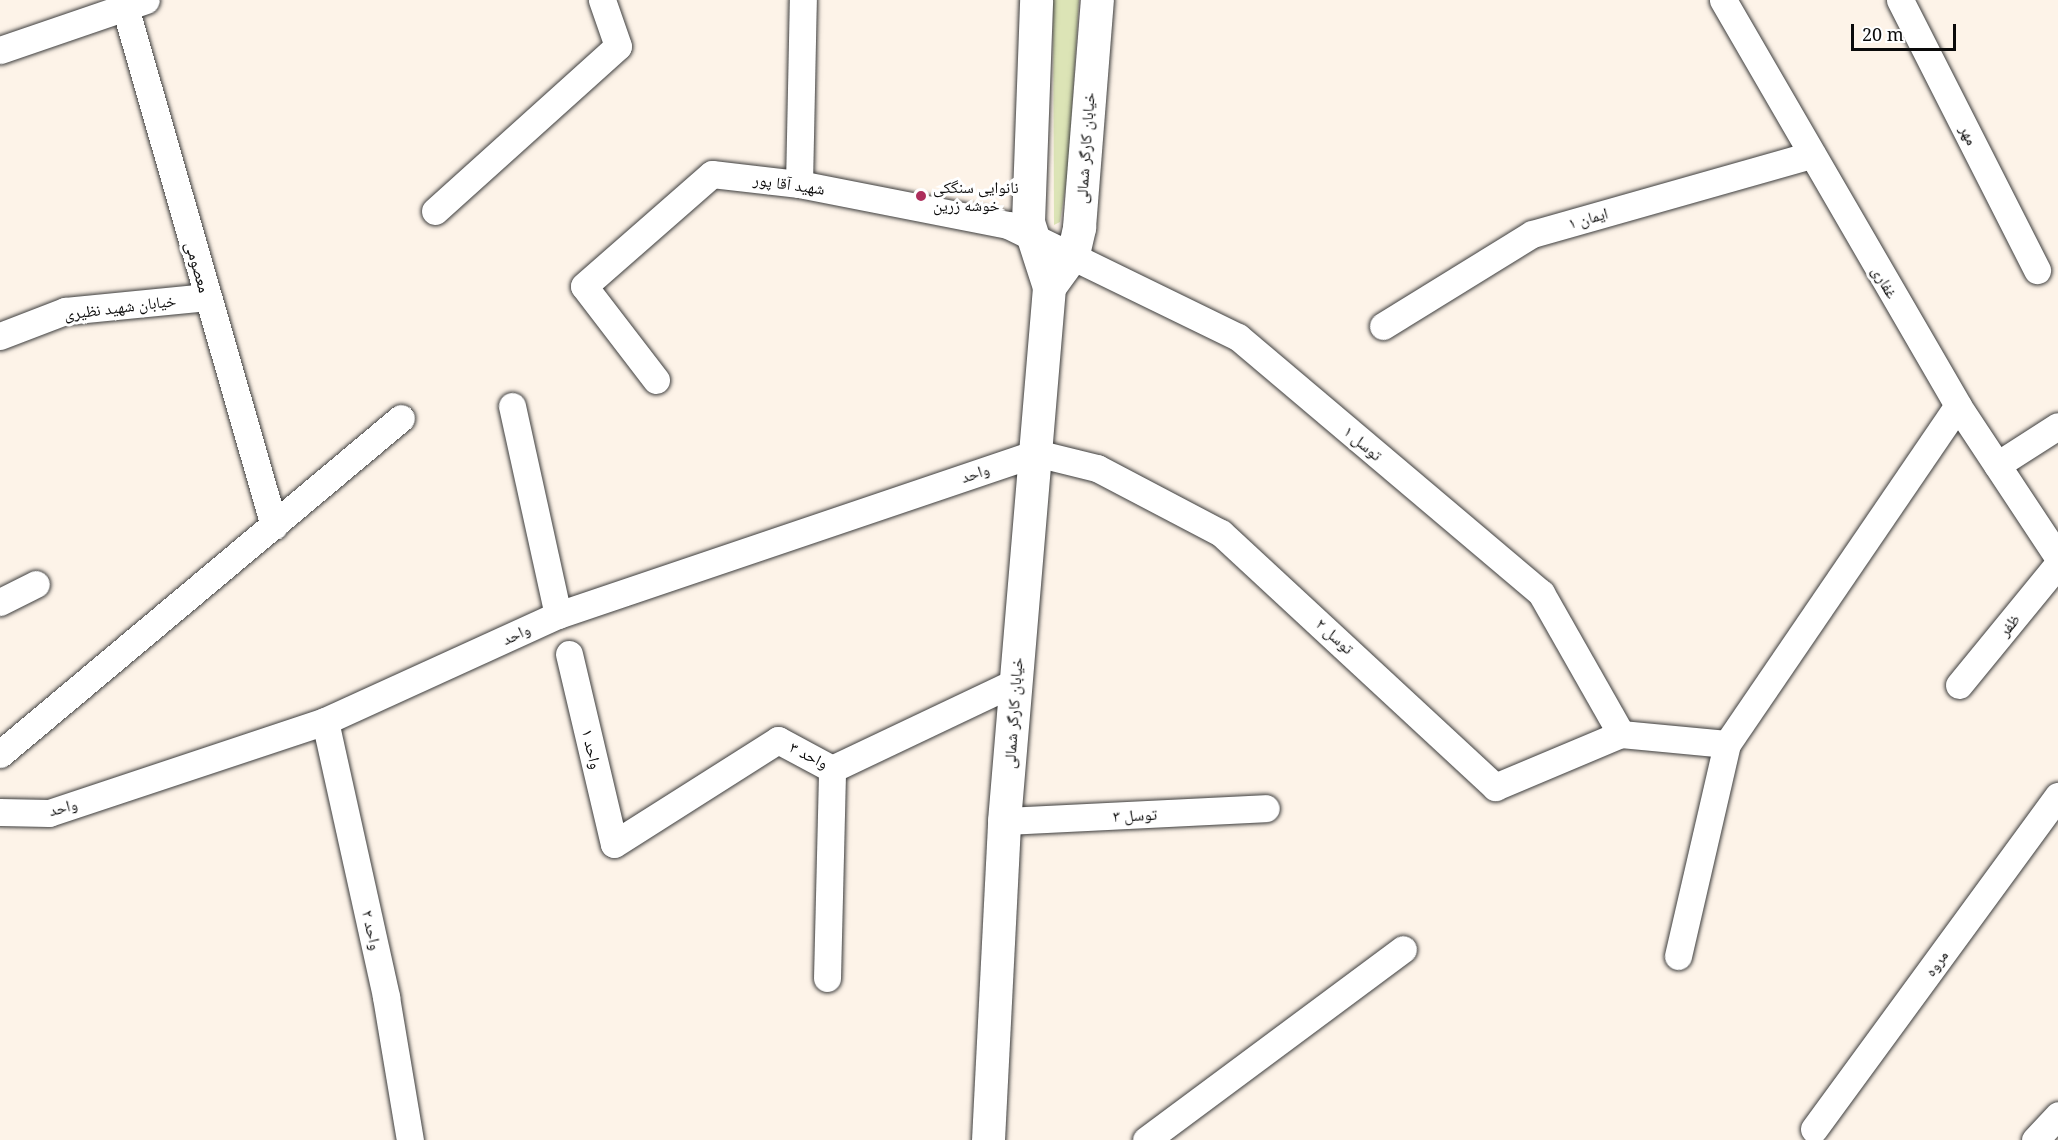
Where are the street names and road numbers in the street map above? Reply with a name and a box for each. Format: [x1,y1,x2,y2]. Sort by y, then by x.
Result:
street label: خیابان کارگر شمالی [1072,92,1098,204]
street label: مهر [1956,122,1982,148]
street label: شهید آقا پور [752,169,826,199]
street label: ایمان ۱ [1566,203,1610,233]
street label: معصومی [182,239,214,295]
street label: غفاری [1868,262,1902,302]
street label: خیابان شهید نظیری [63,291,177,323]
street label: توسل ۱ [1340,421,1386,465]
street label: واحد [958,459,992,487]
street label: ظفر [1994,610,2024,640]
street label: توسل ۲ [1312,614,1358,658]
street label: واحد [499,619,533,649]
street label: خیابان کارگر شمالی [1000,657,1026,769]
street label: واحد ۱ [578,727,606,771]
street label: واحد ۳ [787,737,831,773]
street label: واحد [46,794,80,820]
street label: توسل ۳ [1112,804,1158,826]
street label: واحد ۲ [358,908,386,952]
street label: مروه [1920,946,1952,980]

